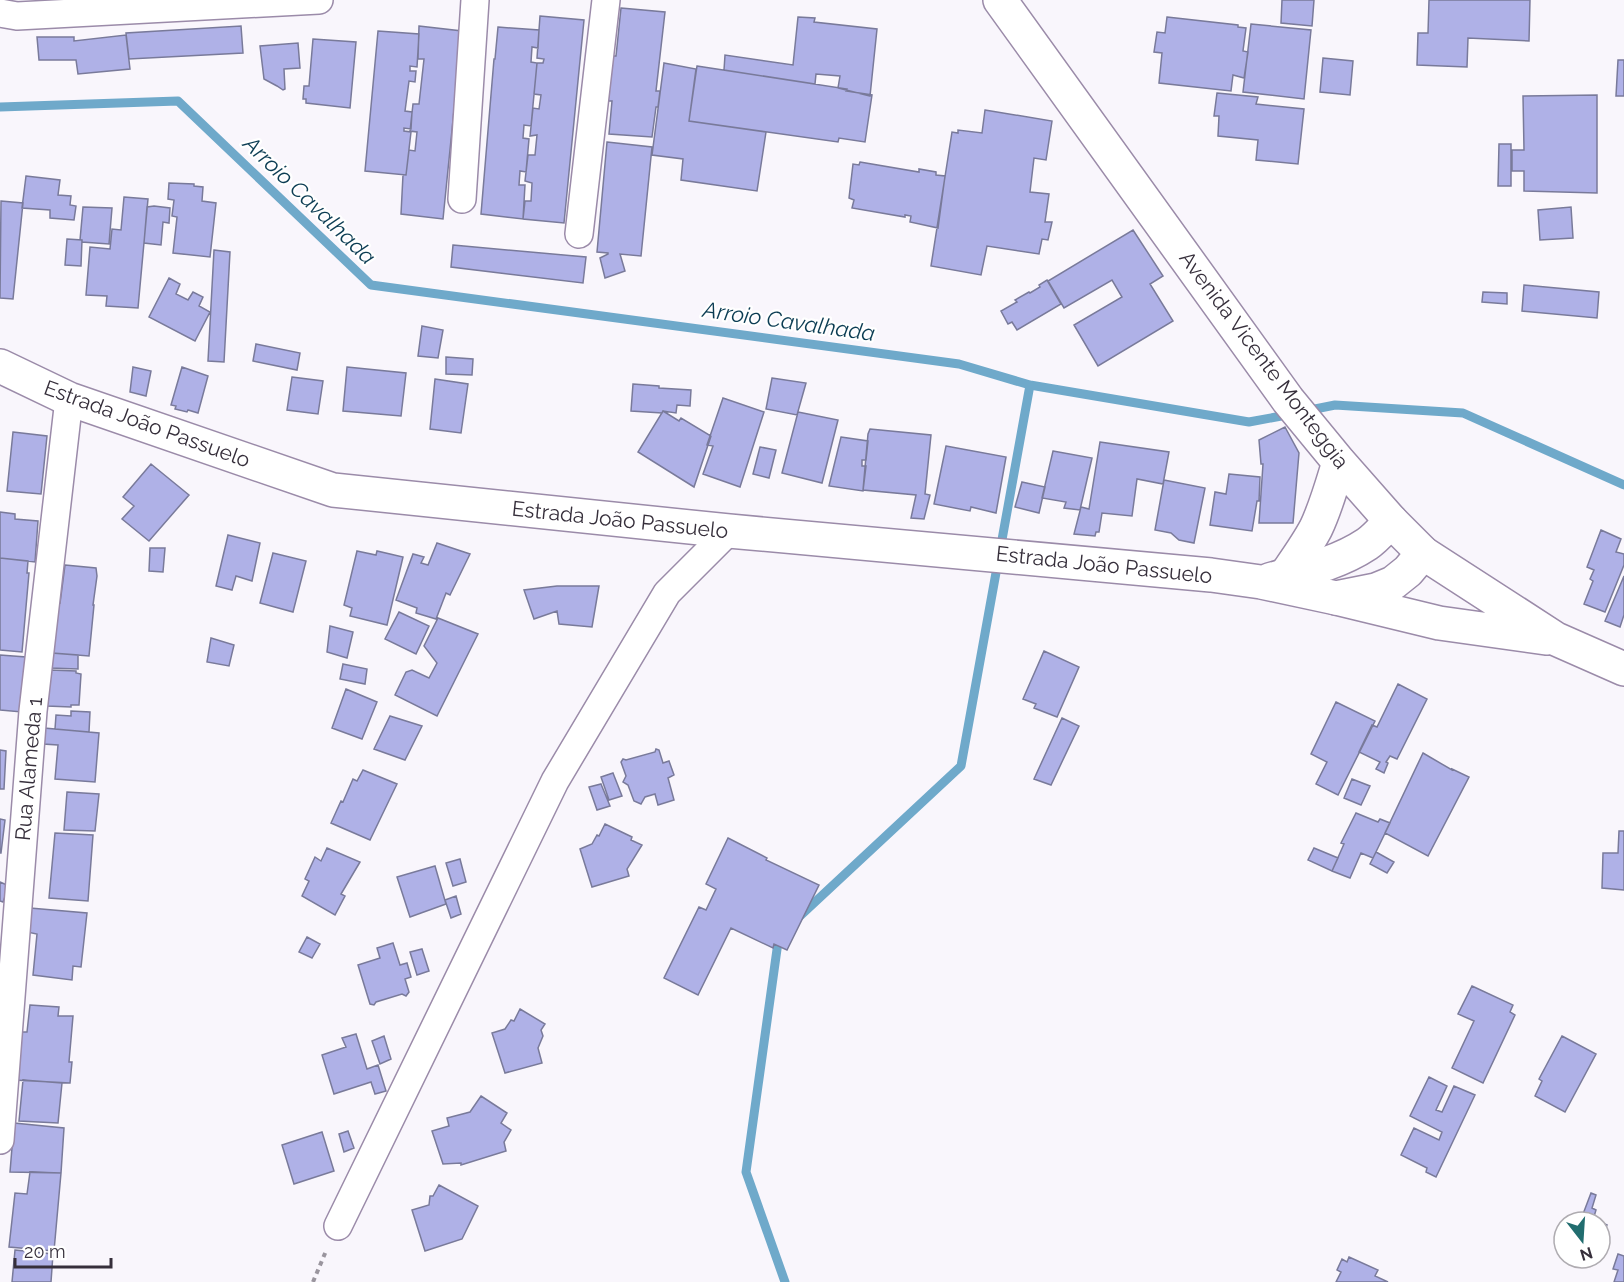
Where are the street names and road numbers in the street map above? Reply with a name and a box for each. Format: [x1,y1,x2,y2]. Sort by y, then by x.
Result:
street label: Avenida Vicente Monteggia [1174,246,1354,473]
street label: Estrada João Passuelo [41,375,254,472]
street label: Estrada João Passuelo [511,496,729,543]
street label: Estrada João Passuelo [995,541,1213,588]
street label: Rua Alameda 1 [10,696,47,842]

